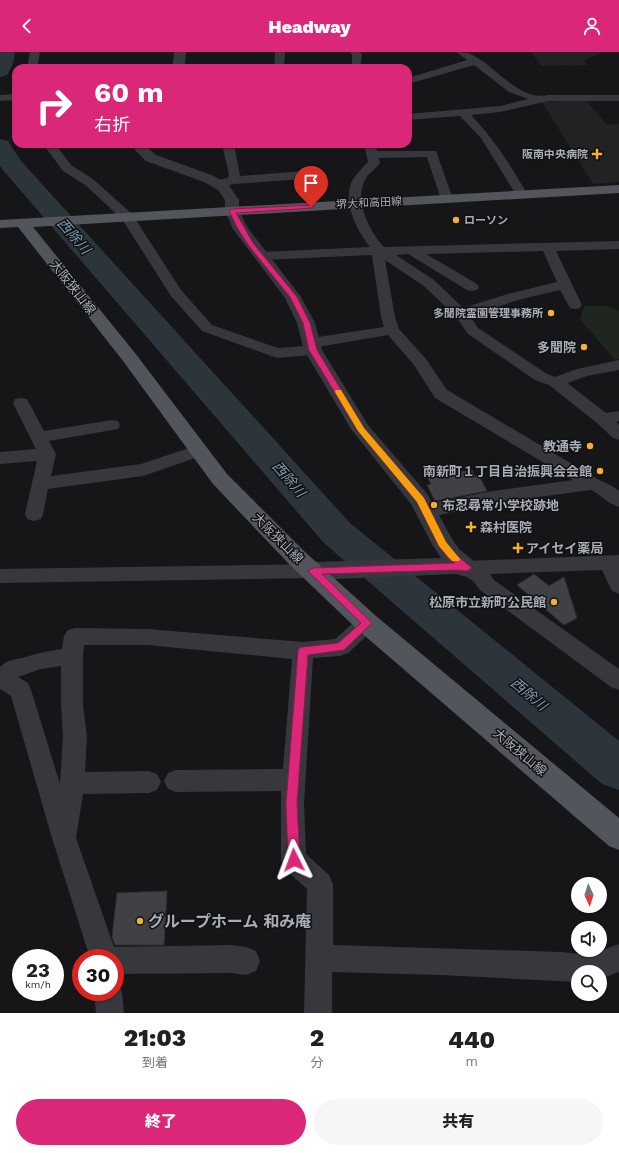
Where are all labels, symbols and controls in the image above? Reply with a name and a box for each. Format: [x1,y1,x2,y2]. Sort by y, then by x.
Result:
icon: back [16,15,38,37]
icon: person [581,15,603,37]
text: Headway [268,16,351,37]
text: 60 m [94,76,164,109]
icon: right [28,80,80,132]
text: 右折 [94,114,130,135]
place label: 阪南中央病院 [522,148,588,161]
marker: 阪南中央病院 [591,148,603,160]
pin [294,166,328,207]
icon: arrive [300,172,322,194]
street label: 堺大和高田線 [336,195,402,211]
place label: ローソン [464,214,508,227]
water label: 西除川 [54,215,95,259]
marker: ローソン [451,215,461,225]
street label: 大阪狭山線 [47,257,99,317]
place label: 多聞院霊園管理事務所 [433,307,543,320]
marker: 多聞院霊園管理事務所 [546,308,556,318]
place label: 多聞院 [537,340,576,355]
marker: 多聞院 [579,342,589,352]
place label: 教通寺 [543,439,582,454]
marker: 教通寺 [585,441,595,451]
water label: 西除川 [269,458,310,502]
place label: 南新町１丁目自治振興会会館 [423,464,592,479]
marker: 南新町１丁目自治振興会会館 [595,466,605,476]
place label: 布忍尋常小学校跡地 [442,498,559,513]
marker: 布忍尋常小学校跡地 [429,500,439,510]
street label: 大阪狭山線 [250,510,306,566]
place label: 森村医院 [480,520,532,535]
marker: 森村医院 [465,521,477,533]
place label: アイセイ薬局 [526,541,603,556]
marker: アイセイ薬局 [513,543,523,553]
place label: 松原市立新町公民館 [429,595,546,610]
marker: 松原市立新町公民館 [549,597,559,607]
water label: 西除川 [508,674,552,715]
street label: 大阪狭山線 [490,725,550,779]
position arrow [273,839,315,881]
north arrow [571,877,607,913]
map controls [571,877,607,1001]
place label: グループホーム 和み庵 [148,912,311,931]
marker: グループホーム 和み庵 [135,916,145,926]
button: sound [571,921,607,957]
speed limit sign: 30 [72,949,124,1001]
text: 23 [26,958,50,982]
button: search [571,965,607,1001]
text: km/h [25,979,51,990]
text: 21:03 [124,1024,186,1052]
text: 2 [310,1024,324,1052]
text: 440 [448,1026,495,1054]
text: m [465,1054,478,1069]
text: 到着 [142,1055,168,1070]
text: 分 [311,1055,324,1070]
button: 終了 [16,1099,306,1145]
button: 共有 [314,1099,603,1145]

